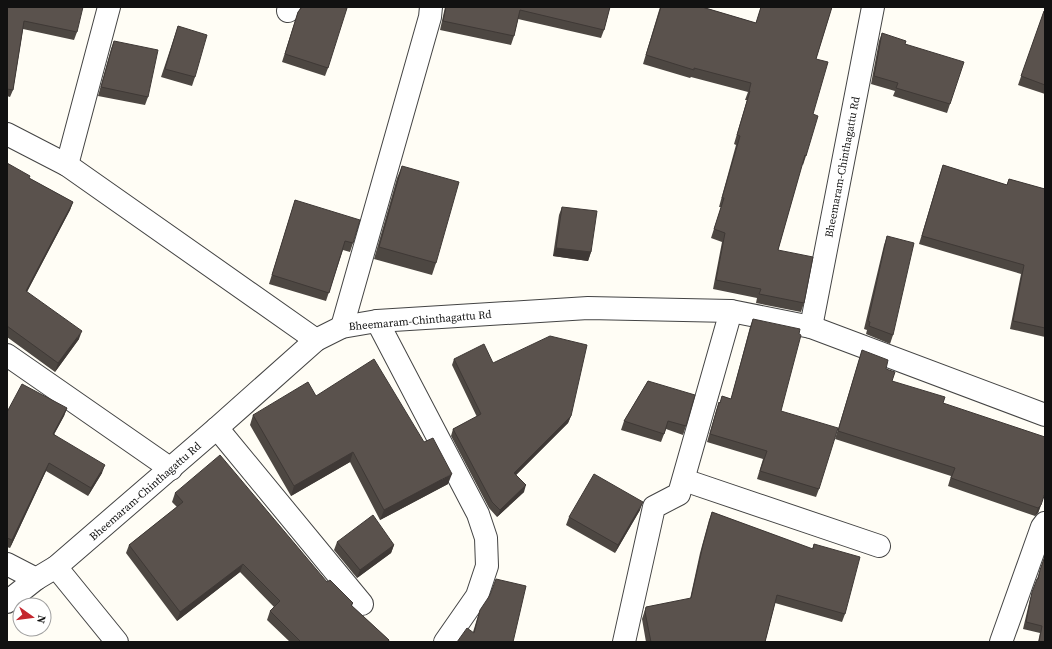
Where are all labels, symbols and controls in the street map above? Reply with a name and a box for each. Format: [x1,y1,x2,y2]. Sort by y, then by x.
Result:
street label: Bheemaram-Chinthagattu Rd [821,95,864,239]
street label: Bheemaram-Chinthagattu Rd [348,307,493,334]
street label: Bheemaram-Chinthagattu Rd [86,438,205,544]
north arrow [12,597,52,637]
text: N [33,614,49,625]

